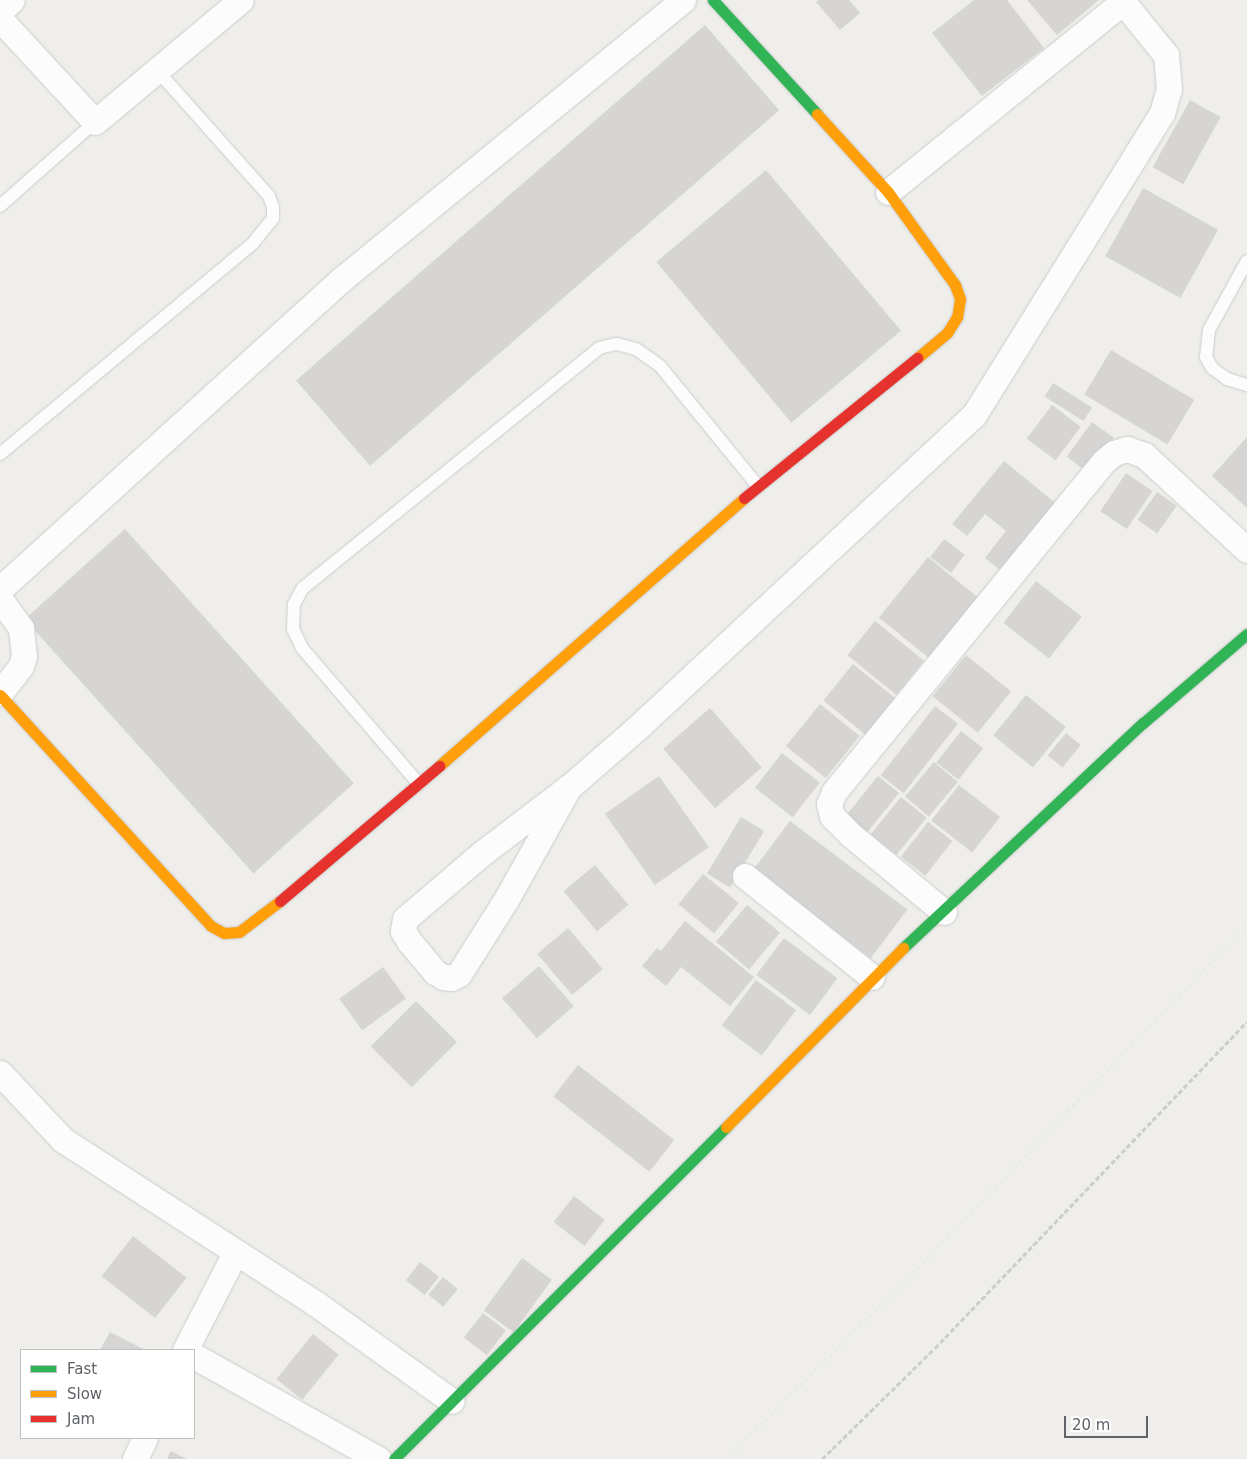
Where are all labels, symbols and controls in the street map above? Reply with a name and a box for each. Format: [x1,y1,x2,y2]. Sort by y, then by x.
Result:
legend [20,1349,195,1439]
text: Fast [67,1360,97,1378]
text: Slow [67,1385,102,1403]
scale bar [1067,1406,1151,1438]
text: Jam [67,1410,95,1428]
text: 20 m [1072,1416,1110,1434]

